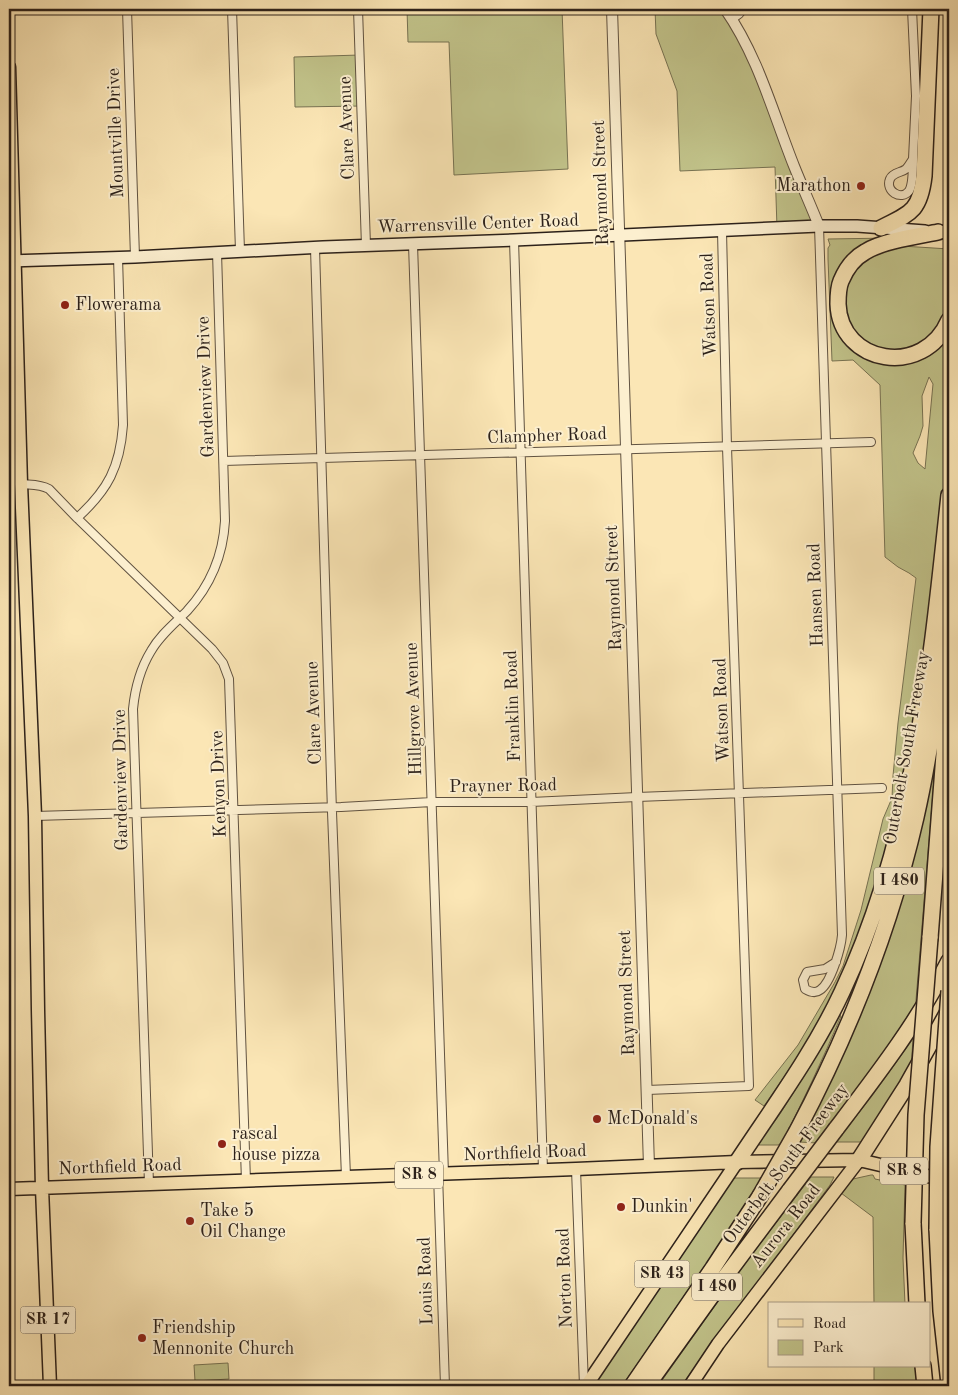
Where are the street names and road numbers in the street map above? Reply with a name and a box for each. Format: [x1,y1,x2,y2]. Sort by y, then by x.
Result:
street label: Mountville Drive [105,68,127,198]
street label: Clare Avenue [336,76,358,180]
street label: Raymond Street [590,120,612,246]
street label: Warrensville Center Road [377,211,579,237]
street label: Watson Road [698,252,720,358]
street label: Gardenview Drive [195,316,217,458]
street label: Clampher Road [487,425,607,447]
street label: Raymond Street [603,525,625,651]
street label: Hansen Road [805,543,827,647]
street label: Hillgrove Avenue [403,642,425,776]
street label: Outerbelt South Freeway [881,649,933,846]
street label: Franklin Road [502,650,524,762]
street label: Watson Road [711,657,733,763]
street label: Clare Avenue [303,661,325,765]
street label: Gardenview Drive [111,709,131,851]
street label: Kenyon Drive [208,730,230,838]
street label: Prayner Road [449,776,557,796]
road number: I 480 [874,868,924,894]
street label: Raymond Street [616,930,638,1056]
street label: Outerbelt South Freeway [720,1080,853,1248]
street label: Northfield Road [463,1142,587,1164]
street label: Northfield Road [58,1156,182,1178]
road number: SR 8 [880,1158,928,1184]
road number: SR 8 [395,1162,443,1188]
street label: Aurora Road [748,1181,824,1271]
street label: Norton Road [554,1228,576,1328]
street label: Louis Road [415,1237,437,1325]
road number: SR 43 [634,1260,690,1288]
road number: I 480 [692,1274,742,1300]
road number: SR 17 [20,1306,76,1334]

